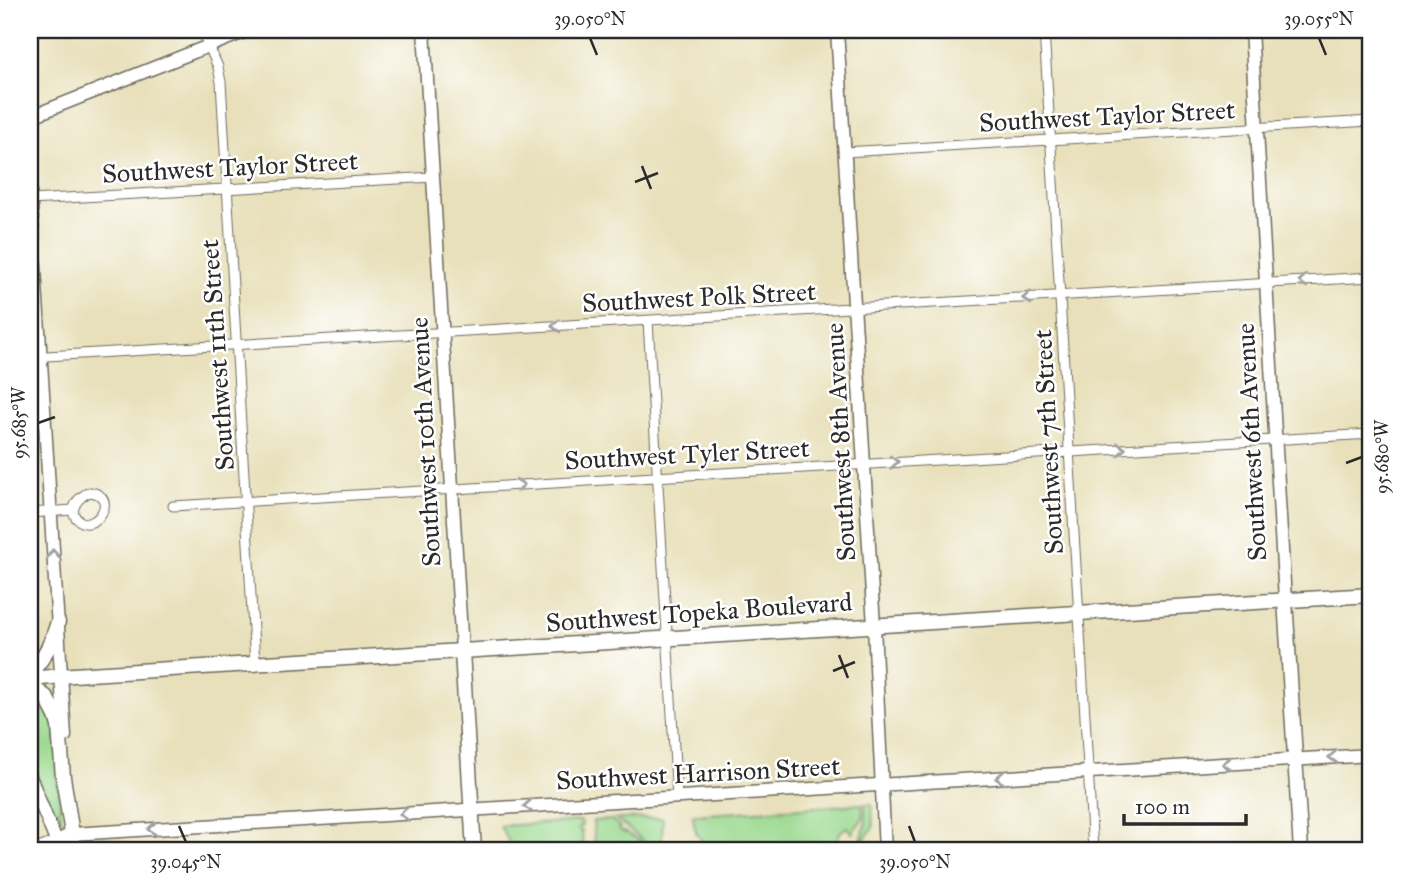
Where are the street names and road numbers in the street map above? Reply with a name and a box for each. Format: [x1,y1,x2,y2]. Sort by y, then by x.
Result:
street label: Southwest Taylor Street [978,93,1236,139]
street label: Southwest Taylor Street [101,144,359,190]
street label: Southwest 11th Street [193,238,241,472]
street label: Southwest Polk Street [581,275,817,319]
street label: Southwest 10th Avenue [402,316,448,568]
street label: Southwest 8th Avenue [818,322,862,562]
street label: Southwest 6th Avenue [1229,322,1273,562]
street label: Southwest 7th Street [1026,329,1070,555]
street label: Southwest Tyler Street [564,432,810,476]
street label: Southwest Topeka Boulevard [545,585,853,639]
street label: Southwest Harrison Street [555,750,841,796]

